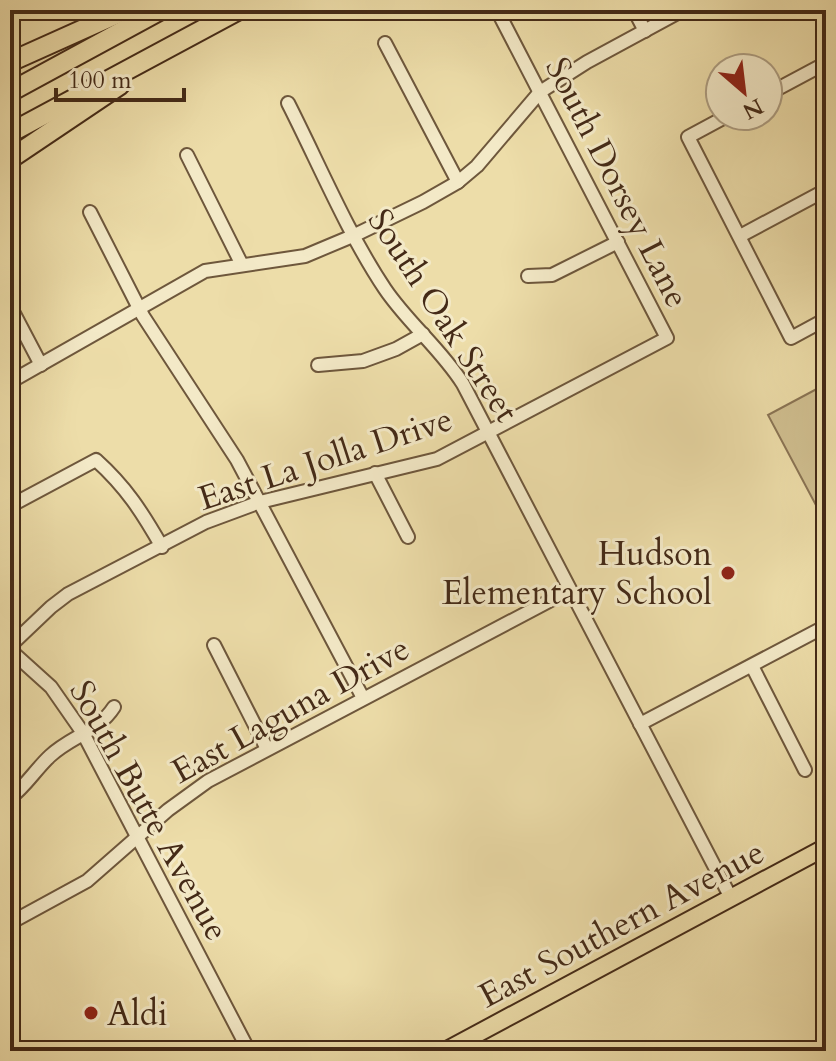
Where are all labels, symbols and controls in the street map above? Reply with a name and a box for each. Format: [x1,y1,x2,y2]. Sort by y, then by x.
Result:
street label: South Dorsey Lane [534,50,700,315]
scale bar [56,52,184,102]
north arrow [704,52,784,132]
text: 100 m [68,64,132,97]
text: N [737,91,768,127]
street label: South Oak Street [357,200,530,431]
street label: East La Jolla Drive [192,396,458,522]
place label: Hudson Elementary School [442,531,712,616]
marker: Hudson Elementary School [719,564,737,582]
street label: East Laguna Drive [163,625,418,794]
street label: South Butte Avenue [59,672,240,949]
street label: East Southern Avenue [471,829,772,1019]
place label: Aldi [107,991,168,1037]
marker: Aldi [82,1004,100,1022]

